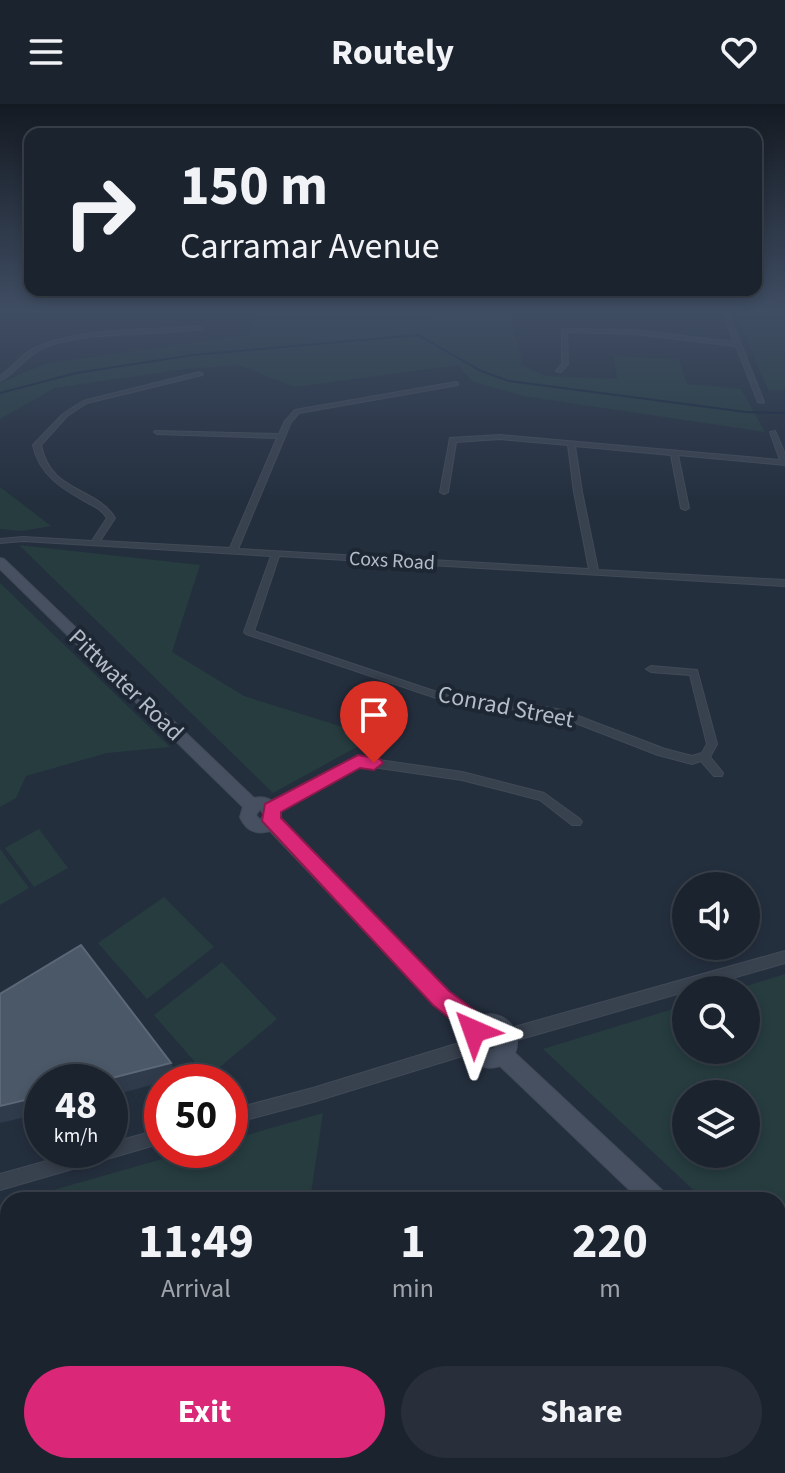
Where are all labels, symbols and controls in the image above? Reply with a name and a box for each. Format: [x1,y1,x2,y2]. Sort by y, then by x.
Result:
text: Routely [331,27,454,78]
icon: menu [24,30,68,74]
icon: heart [717,30,761,74]
text: 150 m [180,147,328,226]
icon: right [48,160,152,264]
text: Carramar Avenue [180,221,440,272]
street label: Coxs Road [348,545,436,577]
street label: Pittwater Road [60,621,192,749]
street label: Conrad Street [435,677,577,737]
pin [340,681,408,763]
icon: arrive [352,693,396,737]
map controls [672,872,760,1168]
button: sound [672,872,760,960]
button: search [672,976,760,1064]
position arrow [432,989,516,1073]
speed limit sign: 50 [144,1064,248,1168]
text: 48 [55,1077,97,1134]
button: layers [672,1080,760,1168]
text: km/h [54,1122,98,1150]
text: 11:49 [138,1208,254,1276]
text: 1 [400,1208,426,1276]
text: 220 [572,1208,648,1276]
text: Arrival [161,1270,231,1307]
text: min [392,1270,434,1307]
text: m [599,1270,621,1307]
button: Exit [24,1366,385,1458]
button: Share [401,1366,762,1458]

